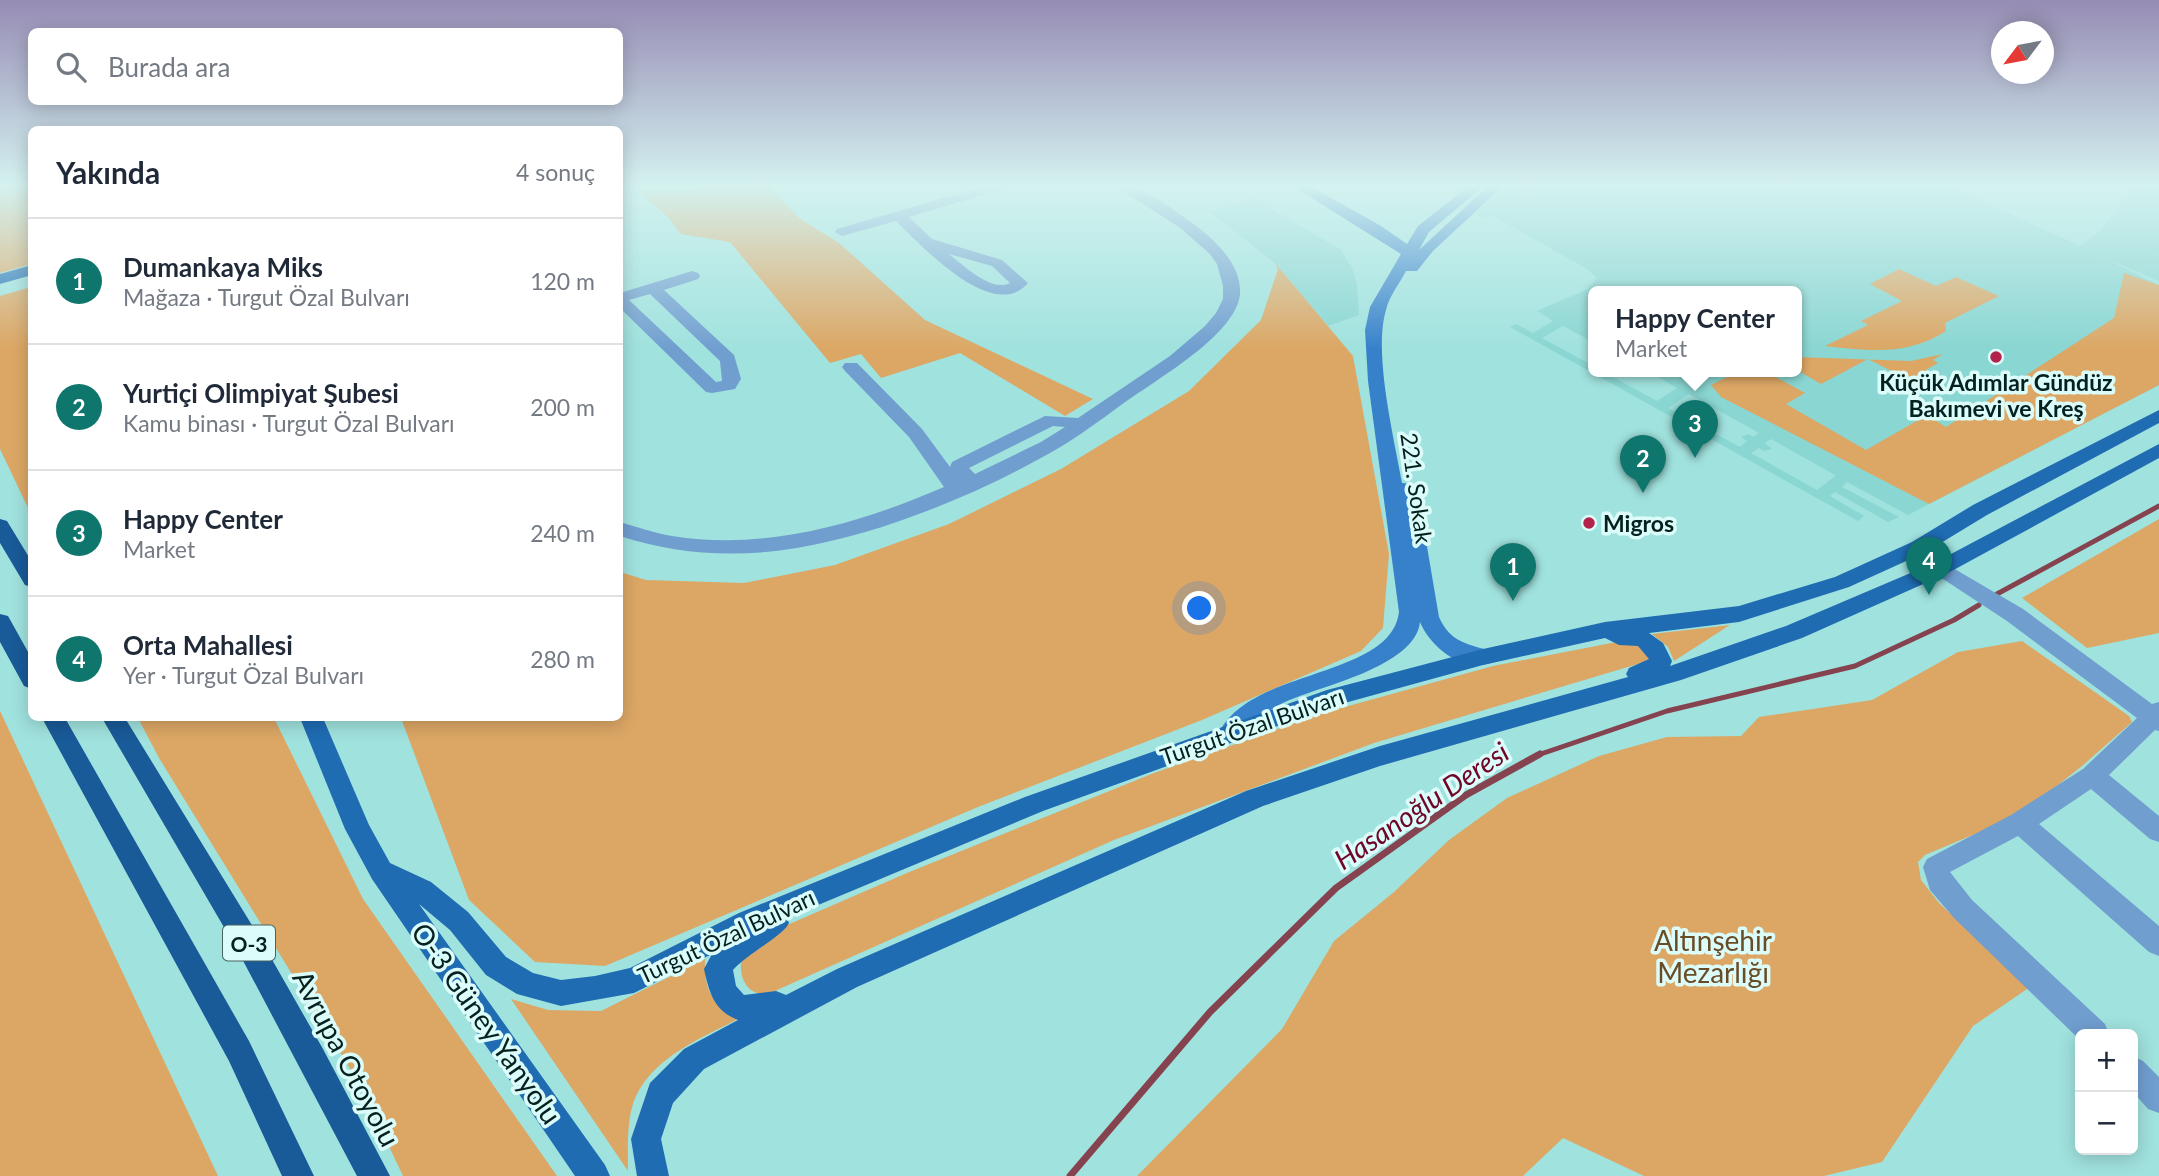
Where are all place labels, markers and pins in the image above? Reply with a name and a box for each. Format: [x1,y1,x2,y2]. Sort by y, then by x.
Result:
marker: Küçük Adımlar Gündüz Bakımevi ve Kreş [1988,349,2004,365]
place label: Küçük Adımlar Gündüz Bakımevi ve Kreş [1879,368,2113,422]
pin: 3 [1672,400,1718,458]
pin: 2 [1620,435,1666,493]
place label: Migros [1603,509,1674,537]
marker: Migros [1581,515,1597,531]
pin: 4 [1906,537,1952,595]
pin: 1 [1490,543,1536,601]

